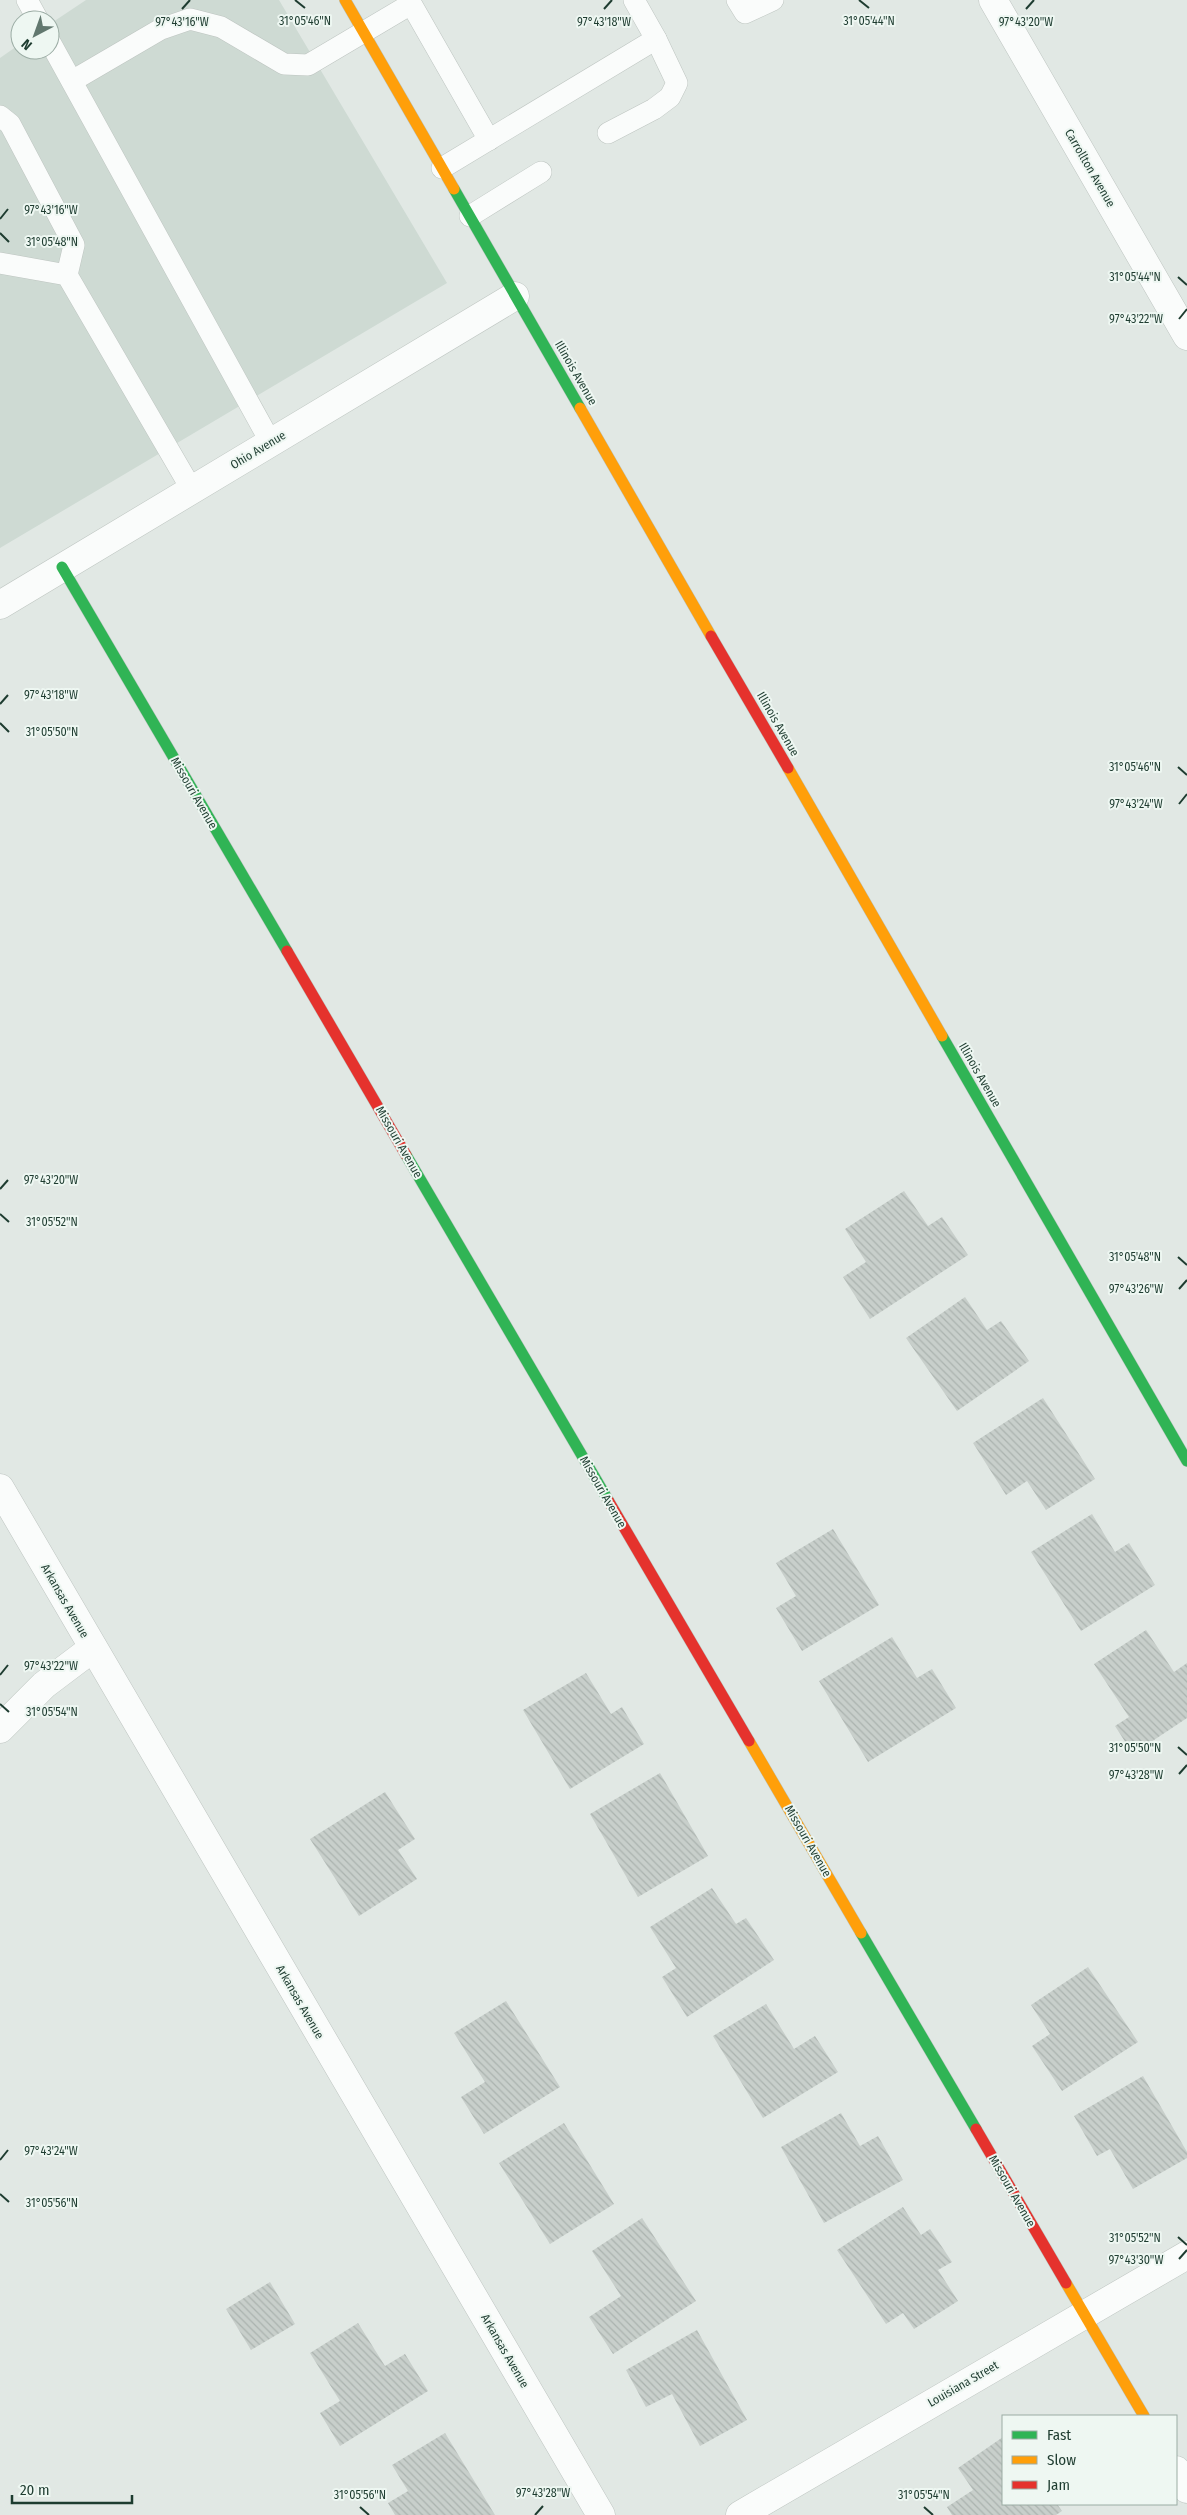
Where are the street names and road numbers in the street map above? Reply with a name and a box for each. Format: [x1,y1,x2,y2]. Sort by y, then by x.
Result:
street label: Carrollton Avenue [1062,126,1118,210]
street label: Illinois Avenue [552,338,600,408]
street label: Ohio Avenue [228,428,288,472]
street label: Illinois Avenue [754,689,802,759]
street label: Missouri Avenue [168,755,220,831]
street label: Illinois Avenue [956,1040,1004,1110]
street label: Missouri Avenue [373,1104,425,1180]
street label: Missouri Avenue [577,1454,629,1530]
street label: Arkansas Avenue [38,1562,92,1640]
street label: Missouri Avenue [782,1803,834,1879]
street label: Arkansas Avenue [273,1963,327,2041]
street label: Missouri Avenue [986,2153,1038,2229]
street label: Arkansas Avenue [478,2312,532,2390]
street label: Louisiana Street [925,2358,1001,2410]

